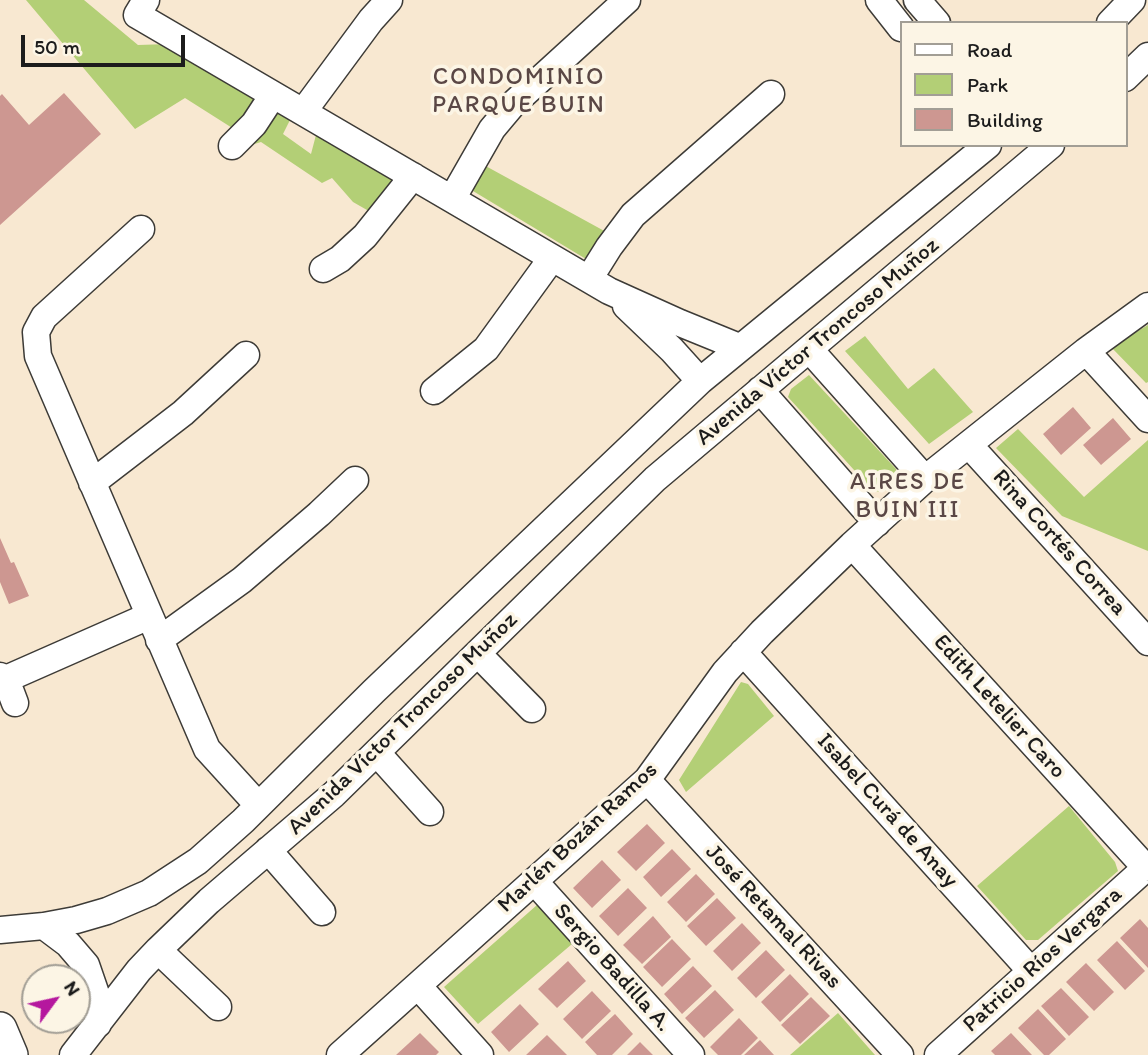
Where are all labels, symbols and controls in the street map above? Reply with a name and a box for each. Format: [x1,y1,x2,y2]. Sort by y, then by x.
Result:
scale bar [24,21,189,65]
legend [900,21,1127,147]
text: 50 m [34,34,80,59]
text: Road [967,37,1012,62]
district label: CONDOMINIO PARQUE BUIN [434,64,604,120]
text: Park [967,72,1008,97]
text: Building [967,107,1043,132]
street label: Avenida Víctor Troncoso Muñoz [691,232,945,452]
street label: Rina Cortés Correa [986,464,1132,622]
district label: AIRES DE BUIN III [852,469,964,525]
street label: Avenida Víctor Troncoso Muñoz [282,607,524,841]
street label: Edith Letelier Caro [927,629,1071,785]
street label: Isabel Curá de Anay [810,728,964,894]
street label: Marlén Bozán Ramos [492,757,664,919]
street label: José Retamal Rivas [699,839,847,995]
street label: Patricio Ríos Vergara [958,881,1128,1039]
street label: Sergio Badilla A. [547,898,677,1038]
north arrow [21,964,91,1034]
text: N [59,977,85,1000]

